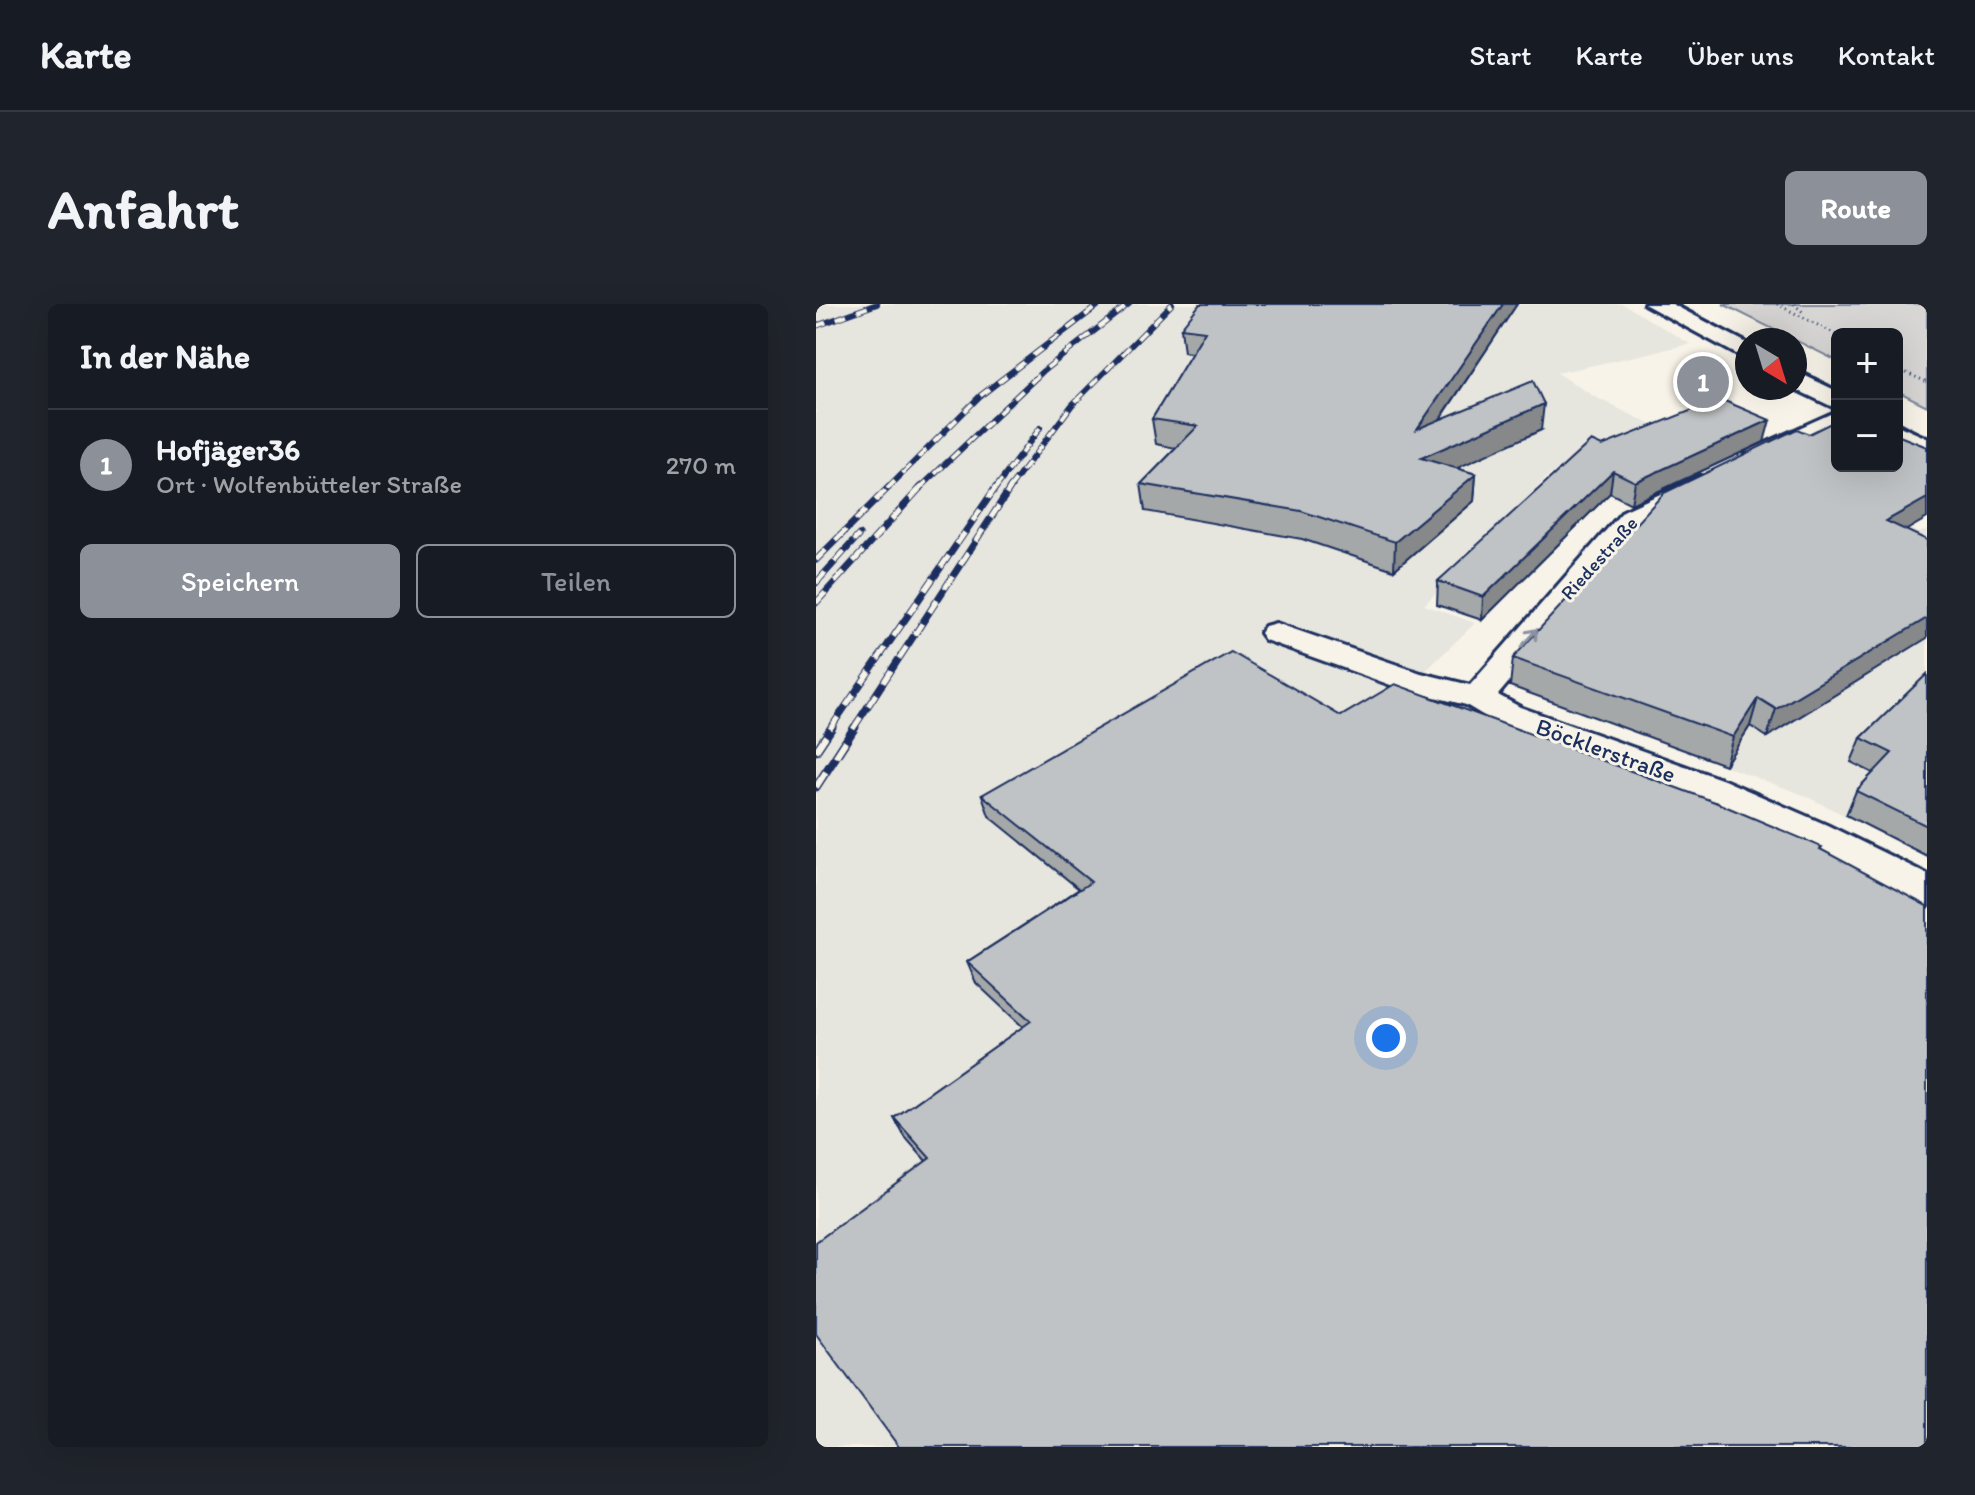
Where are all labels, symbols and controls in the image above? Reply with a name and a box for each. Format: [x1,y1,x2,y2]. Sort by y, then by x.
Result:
text: Karte [40,32,131,78]
text: Start [1470,38,1532,72]
text: Karte [1576,38,1643,72]
text: Über uns [1687,38,1794,72]
text: Kontakt [1838,38,1935,72]
button: Route [1785,171,1927,245]
text: Anfahrt [48,175,239,242]
north arrow [1735,328,1807,400]
map controls [1831,328,1903,472]
button: + [1831,328,1903,400]
text: In der Nähe [80,336,250,377]
pin: 1 [1677,352,1729,412]
button: − [1831,400,1903,472]
text: Hofjäger36 [156,431,300,468]
text: 1 [100,449,112,481]
text: 270 m [666,449,736,481]
text: Ort · Wolfenbütteler Straße [156,468,462,500]
street label: Riedestraße [1555,511,1643,605]
button: Speichern [80,544,400,618]
button: Teilen [416,544,736,618]
one-way arrow [1520,628,1538,648]
street label: Böcklerstraße [1532,711,1680,789]
your location [1366,1018,1406,1058]

